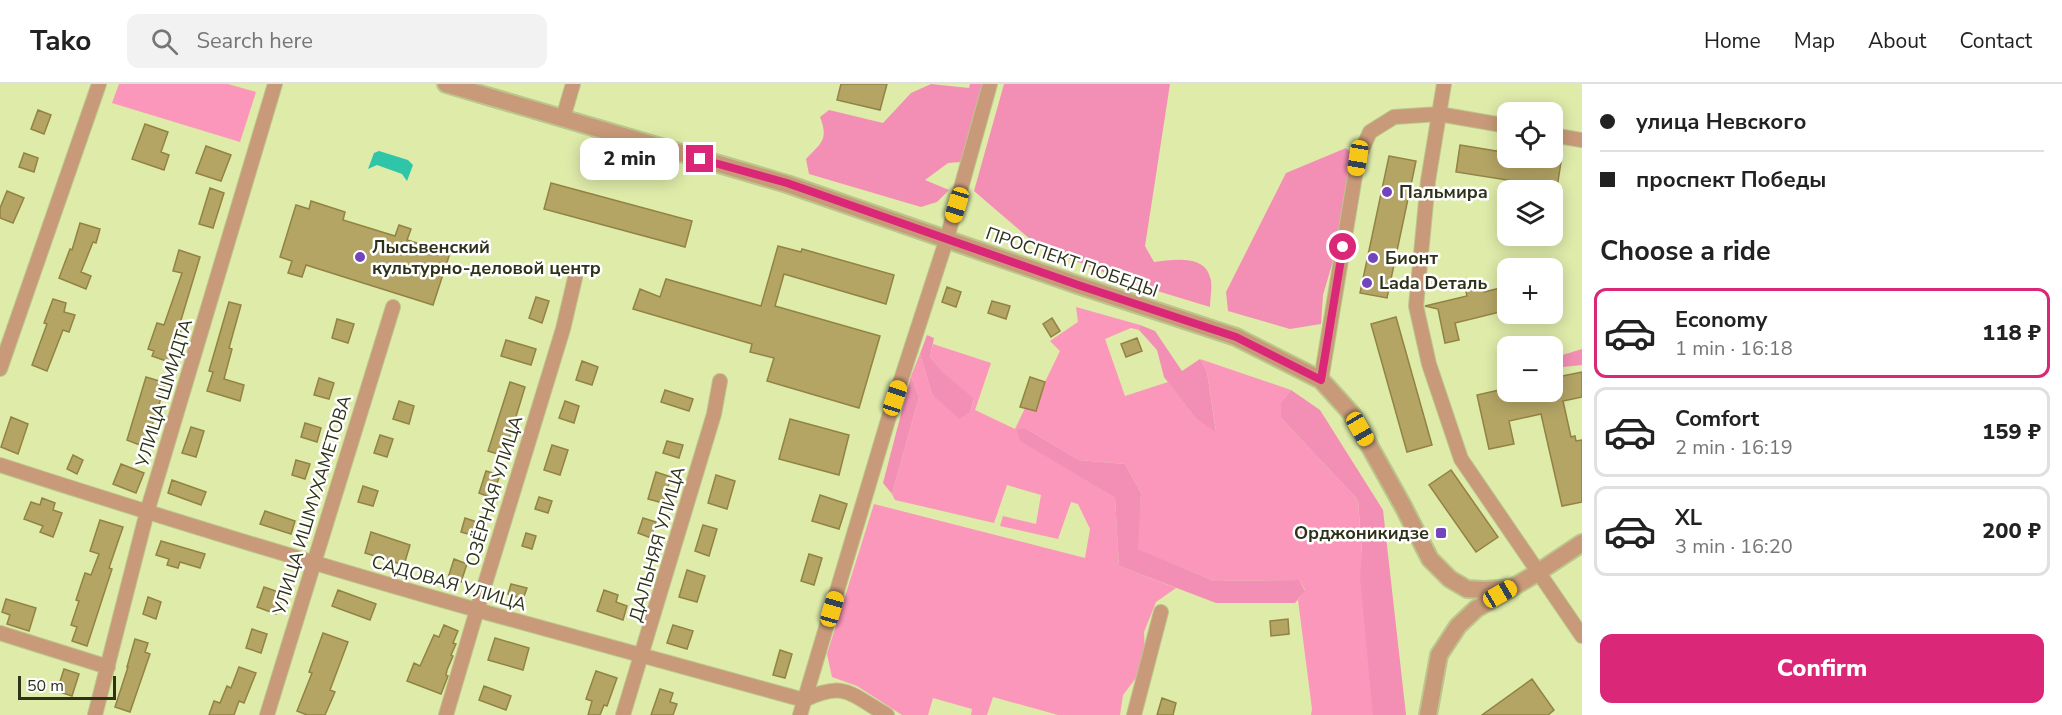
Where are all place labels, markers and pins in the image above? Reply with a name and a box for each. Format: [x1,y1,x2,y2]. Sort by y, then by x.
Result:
place label: Пальмира [1399,180,1488,204]
marker: Пальмира [1380,185,1394,199]
place label: Лысьвенский культурно-деловой центр [372,235,601,280]
place label: Бионт [1385,246,1439,270]
marker: Лысьвенский культурно-деловой центр [353,250,367,264]
marker: Бионт [1366,251,1380,265]
place label: Lada Dеталь [1379,271,1488,295]
marker: Lada Dеталь [1360,276,1374,290]
place label: Орджоникидзе [1294,521,1429,545]
marker: Орджоникидзе [1434,526,1448,540]

